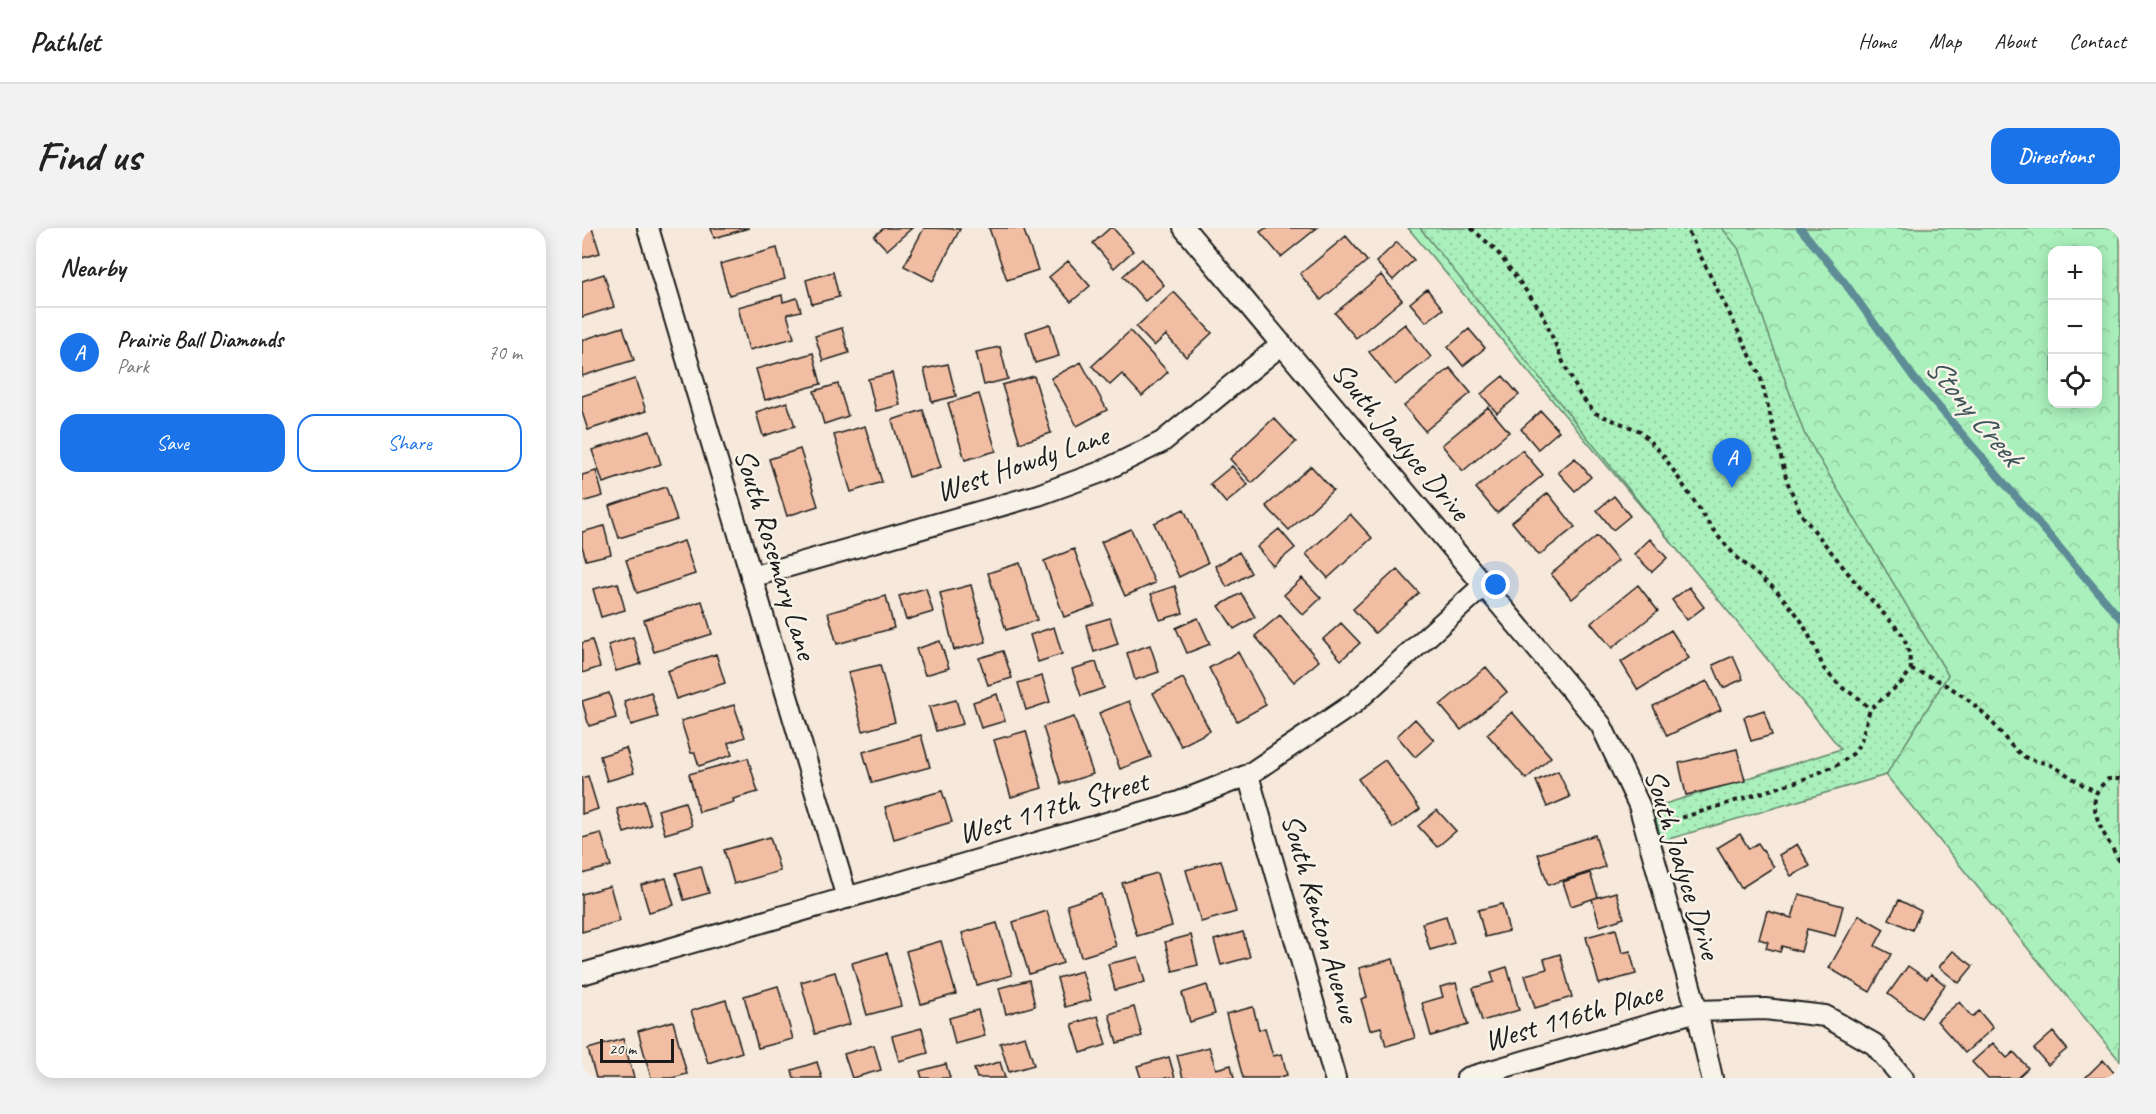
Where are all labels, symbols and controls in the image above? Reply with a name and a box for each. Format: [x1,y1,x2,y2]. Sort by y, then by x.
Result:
text: Pathlet [30,24,100,59]
text: Home [1858,28,1896,54]
text: Map [1929,28,1961,54]
text: About [1994,28,2036,54]
text: Contact [2069,28,2126,54]
button: Directions [1991,128,2120,184]
text: Find us [36,130,141,183]
map controls [2048,246,2102,408]
button: + [2048,246,2102,300]
text: Nearby [60,251,125,284]
button: − [2048,300,2102,354]
text: Prairie Ball Diamonds [117,326,283,354]
text: A [74,340,85,365]
text: 70 m [488,340,522,365]
water label: Stony Creek [1916,348,2035,478]
text: Park [117,354,149,379]
street label: South Joalyce Drive [1323,354,1480,530]
button: locate [2048,354,2102,408]
button: Save [60,414,285,472]
button: Share [297,414,522,472]
street label: West Howdy Lane [931,415,1115,510]
pin: A [1712,438,1752,488]
street label: South Rosemary Lane [726,444,827,666]
your location [1481,570,1510,599]
street label: West 117th Street [954,761,1155,852]
street label: South Joalyce Drive [1636,765,1730,965]
street label: South Kenton Avenue [1273,810,1369,1028]
street label: West 116th Place [1480,972,1668,1059]
scale bar [600,1036,674,1064]
text: 20 m [609,1039,636,1059]

